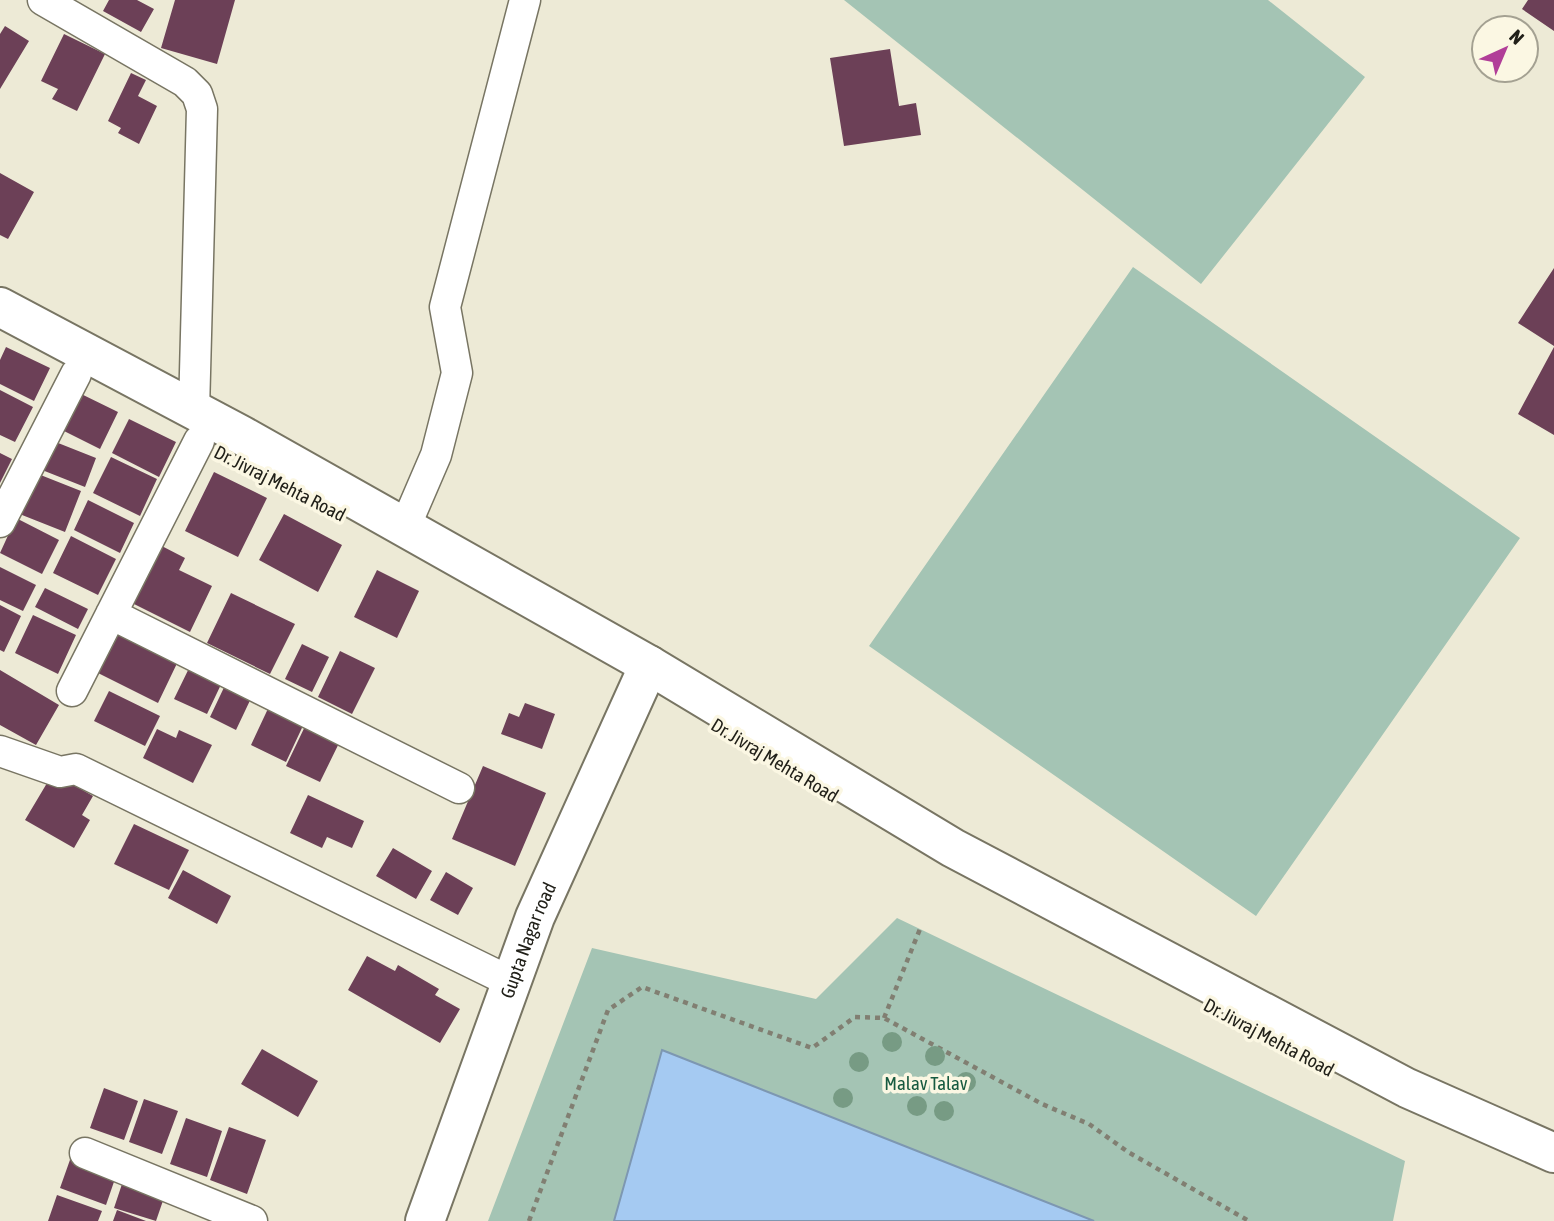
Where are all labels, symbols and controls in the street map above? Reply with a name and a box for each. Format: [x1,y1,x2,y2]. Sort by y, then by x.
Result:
north arrow [1470,14,1540,84]
text: N [1505,25,1528,49]
street label: Dr. Jivraj Mehta Road [211,440,349,526]
street label: Dr. Jivraj Mehta Road [707,713,843,807]
street label: Gupta Nagar road [496,879,560,1001]
street label: Dr. Jivraj Mehta Road [1200,993,1338,1081]
park label: Malav Talav [884,1072,968,1094]

